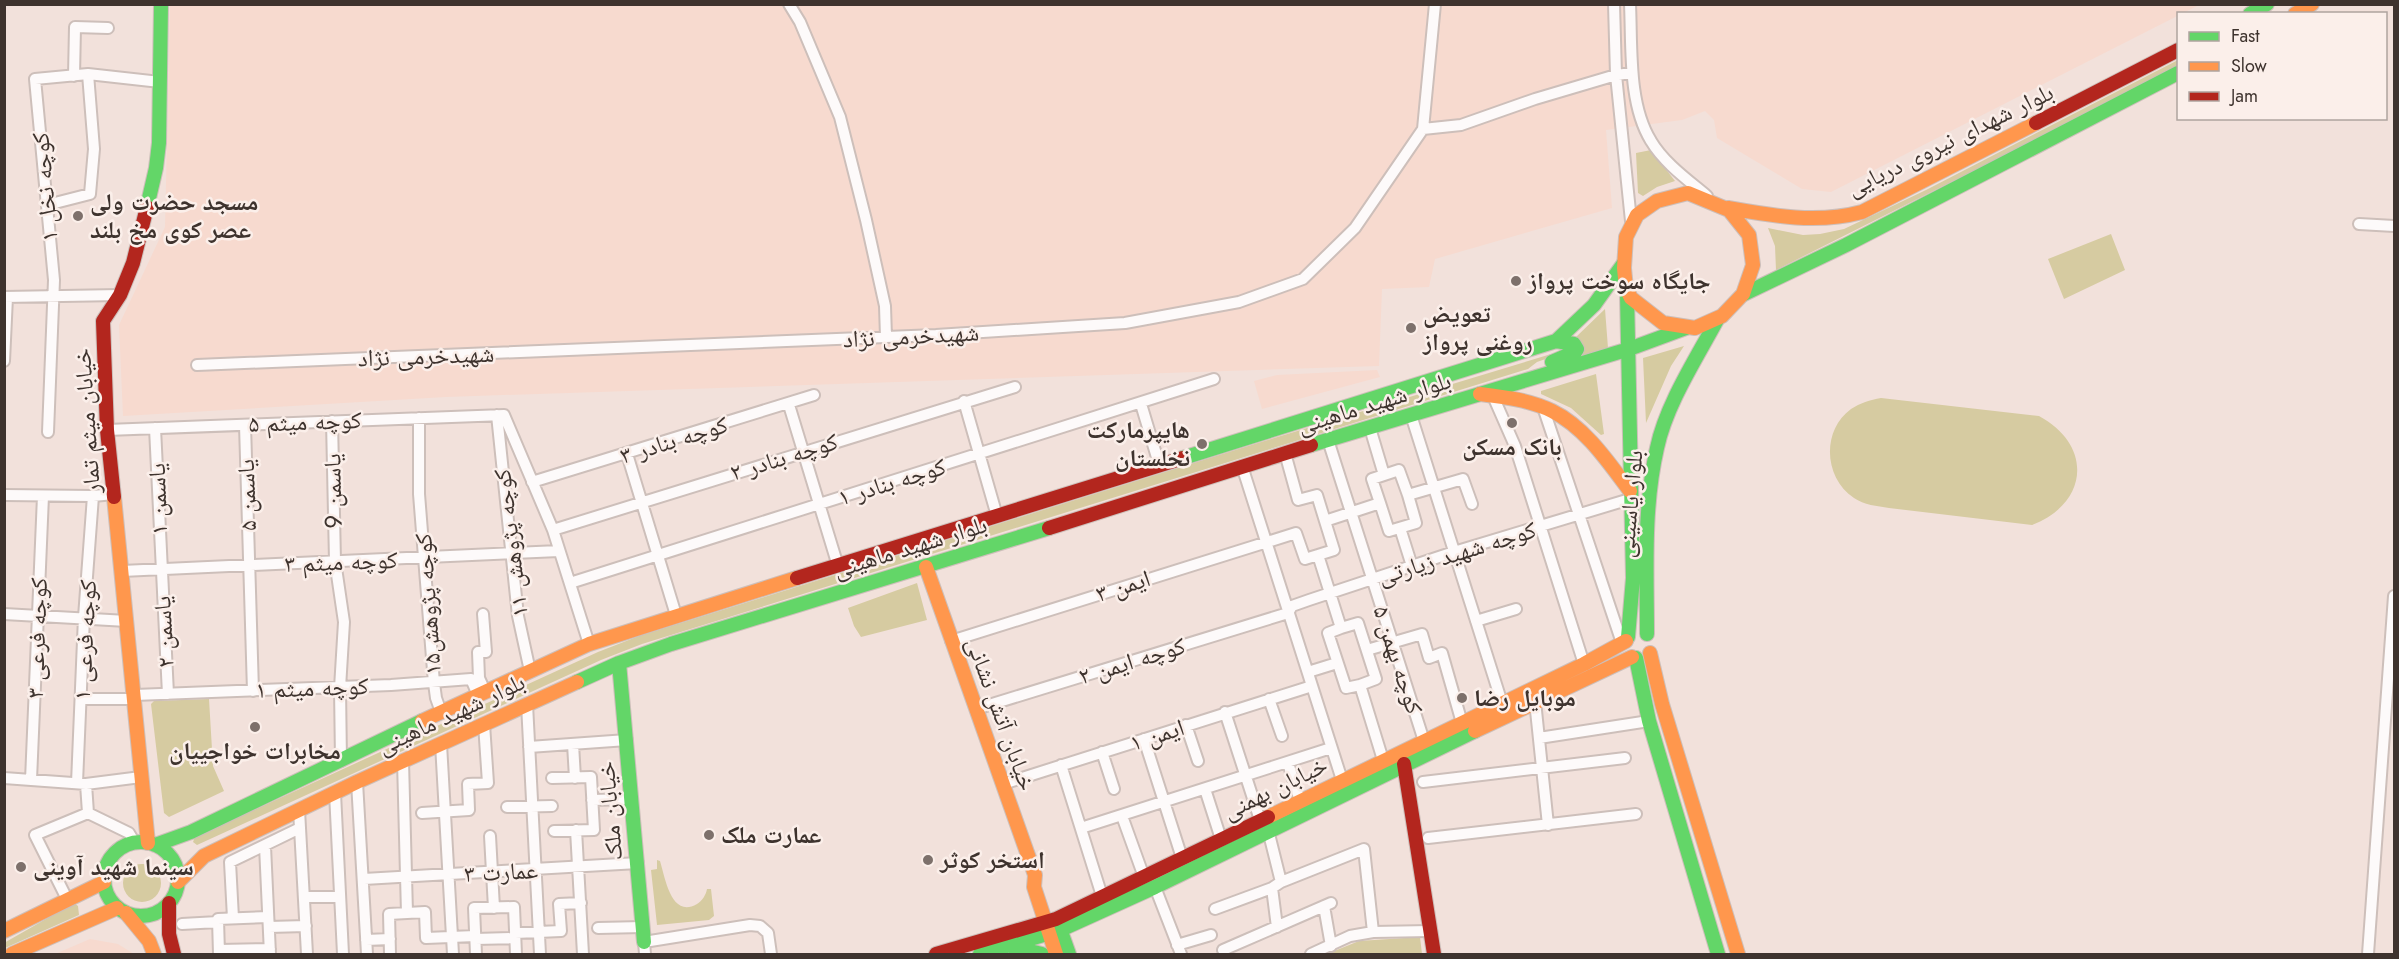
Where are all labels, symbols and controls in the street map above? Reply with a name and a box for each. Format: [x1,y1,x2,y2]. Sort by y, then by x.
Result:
legend [2177,12,2387,120]
text: Fast [2231,23,2260,49]
text: Slow [2231,53,2268,79]
street label: بلوار شهدای نیروی دریایی [1840,74,2059,205]
text: Jam [2229,83,2258,109]
street label: کوچه نخل ۱ [22,131,67,243]
place label: مسجد حضرت ولی عصر کوی مخ بلند [90,184,258,247]
marker: مسجد حضرت ولی عصر کوی مخ بلند [71,209,85,223]
place label: جایگاه سوخت پرواز [1527,263,1711,298]
marker: جایگاه سوخت پرواز [1509,274,1523,288]
place label: تعویض روغنی پرواز [1422,296,1533,359]
street label: شهیدخرمی نژاد [842,314,980,357]
marker: تعویض روغنی پرواز [1404,321,1418,335]
street label: شهیدخرمی نژاد [357,336,495,375]
street label: خیابان میثم تمار [64,347,109,496]
street label: بلوار شهید ماهینی [1293,362,1455,443]
street label: کوچه میثم ۵ [248,402,362,441]
street label: کوچه بنادر ۳ [615,406,732,473]
place label: هایپرمارکت نخلستان [1087,412,1190,475]
marker: بانک مسکن [1505,416,1519,430]
street label: کوچه بنادر ۲ [725,423,842,490]
place label: بانک مسکن [1462,429,1562,464]
marker: هایپرمارکت نخلستان [1195,437,1209,451]
street label: کوچه بنادر ۱ [833,448,950,515]
street label: بلوار یاسینی [1607,449,1652,559]
street label: یاسمن 9 [314,453,351,529]
street label: یاسمن ۵ [228,458,265,532]
street label: یاسمن ۱ [139,462,176,536]
street label: کوچه پژوهش ۱۱ [484,467,537,619]
street label: بلوار شهید ماهینی [829,506,991,587]
street label: کوچه شهید زیارتی [1373,512,1541,593]
street label: کوچه پژوهش۱۵ [405,532,450,676]
street label: کوچه میثم ۳ [284,542,398,581]
street label: ایمن ۳ [1091,560,1155,611]
street label: کوچه فرعی ۳ [17,577,56,699]
street label: کوچه فرعی ۱ [64,579,105,701]
street label: یاسمن ۲ [144,595,183,669]
street label: کوچه بهمن ۵ [1364,601,1432,719]
street label: کوچه ایمن ۲ [1074,628,1190,693]
street label: خیابان آتش نشانی [957,632,1045,796]
street label: بلوار شهید ماهینی [371,664,530,763]
street label: کوچه میثم ۱ [255,668,369,707]
place label: موبایل رضا [1474,680,1576,715]
marker: موبایل رضا [1455,691,1469,705]
street label: ایمن ۱ [1125,709,1189,760]
marker: مخابرات خواجییان [248,720,262,734]
place label: مخابرات خواجییان [169,733,341,768]
street label: خیابان بهمنی [1216,747,1333,828]
street label: خیابان ملک [588,760,631,862]
place label: عمارت ملک [721,817,822,852]
marker: عمارت ملک [702,828,716,842]
place label: استخر کوثر [939,842,1045,877]
place label: سینما شهید آوینی [33,849,194,884]
street label: عمارت ۳ [463,852,539,891]
marker: استخر کوثر [921,853,935,867]
marker: سینما شهید آوینی [14,860,28,874]

